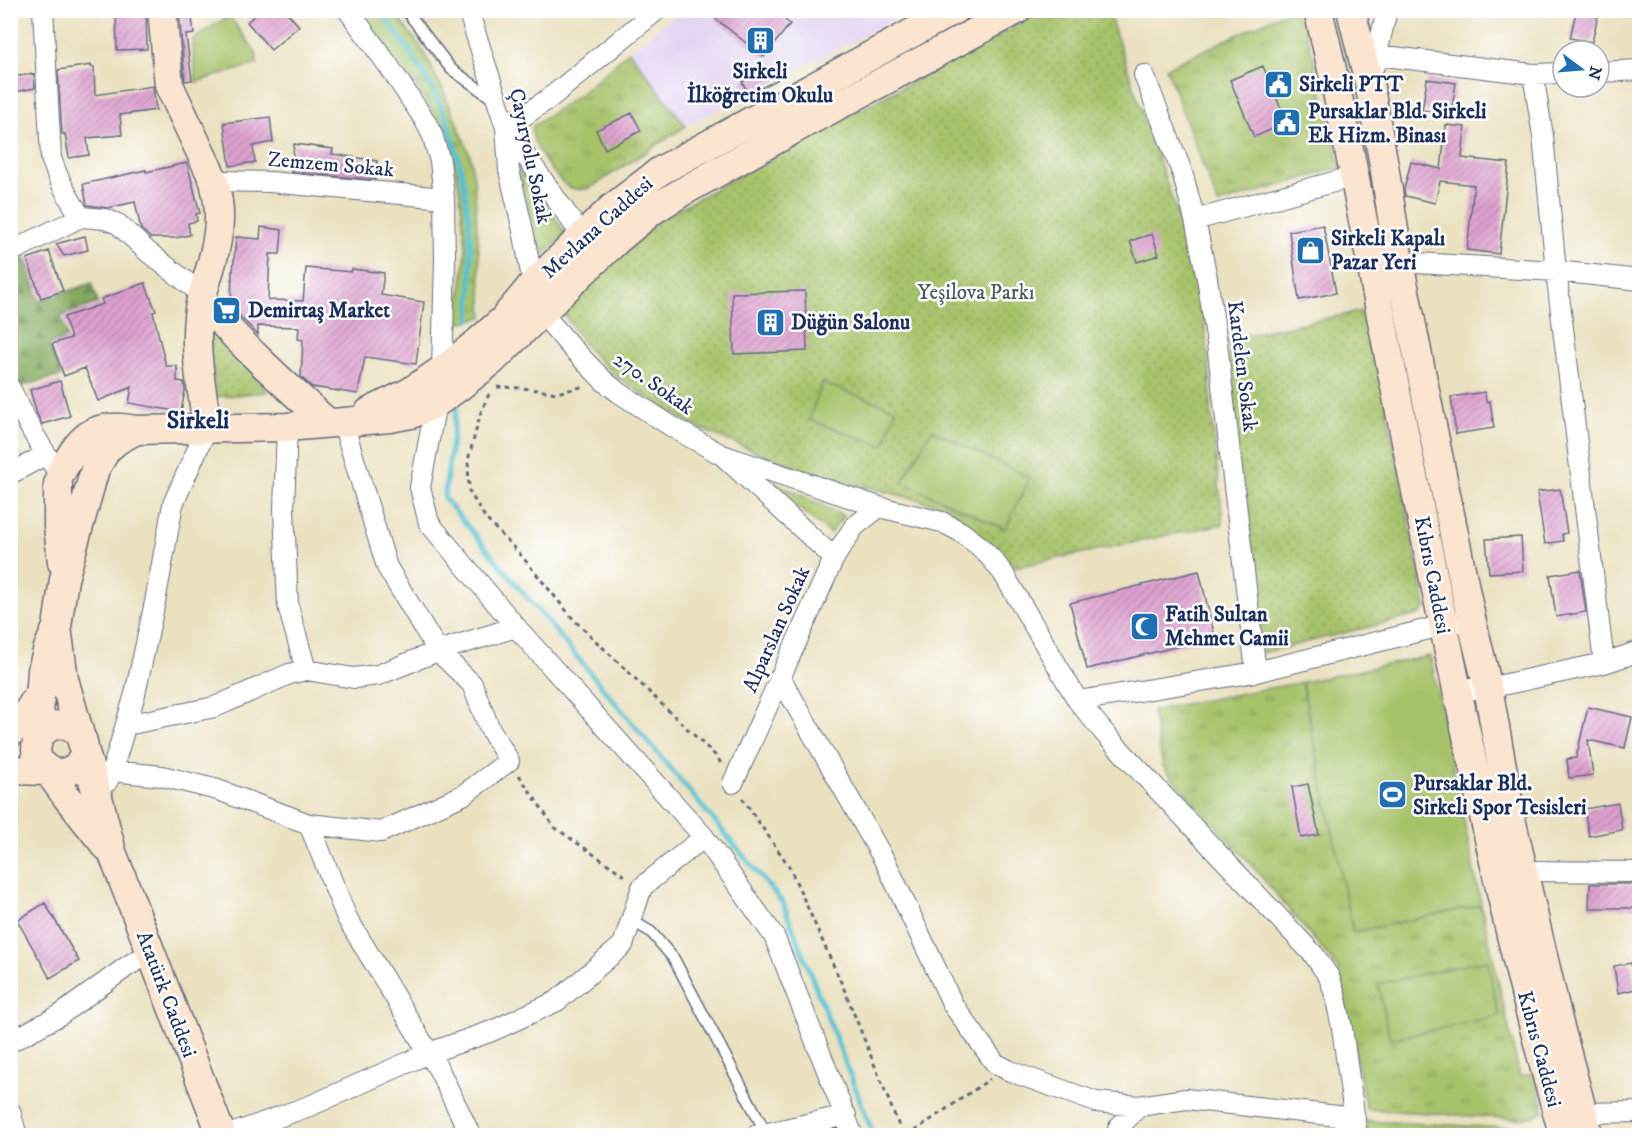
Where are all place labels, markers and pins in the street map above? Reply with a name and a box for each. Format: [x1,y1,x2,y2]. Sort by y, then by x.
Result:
building icon: Sirkeli İlköğretim Okulu [744,24,776,56]
place label: Sirkeli İlköğretim Okulu [687,59,833,109]
public building icon: Sirkeli PTT [1262,68,1294,100]
place label: Sirkeli PTT [1299,72,1404,98]
place label: Pursaklar Bld. Sirkeli Ek Hizm. Binası [1308,99,1487,149]
public building icon: Pursaklar Bld. Sirkeli Ek Hizm. Binası [1271,107,1303,139]
place label: Sirkeli Kapalı Pazar Yeri [1331,226,1446,276]
shop icon: Sirkeli Kapalı Pazar Yeri [1294,234,1326,266]
supermarket icon: Demirtaş Market [211,294,243,326]
place label: Demirtaş Market [248,298,390,324]
building icon: Düğün Salonu [754,306,786,338]
place label: Düğün Salonu [791,310,910,336]
place label: Fatih Sultan Mehmet Camii [1165,602,1289,652]
mosque icon: Fatih Sultan Mehmet Camii [1128,610,1160,642]
place label: Pursaklar Bld. Sirkeli Spor Tesisleri [1413,771,1587,821]
sports icon: Pursaklar Bld. Sirkeli Spor Tesisleri [1376,779,1408,811]

